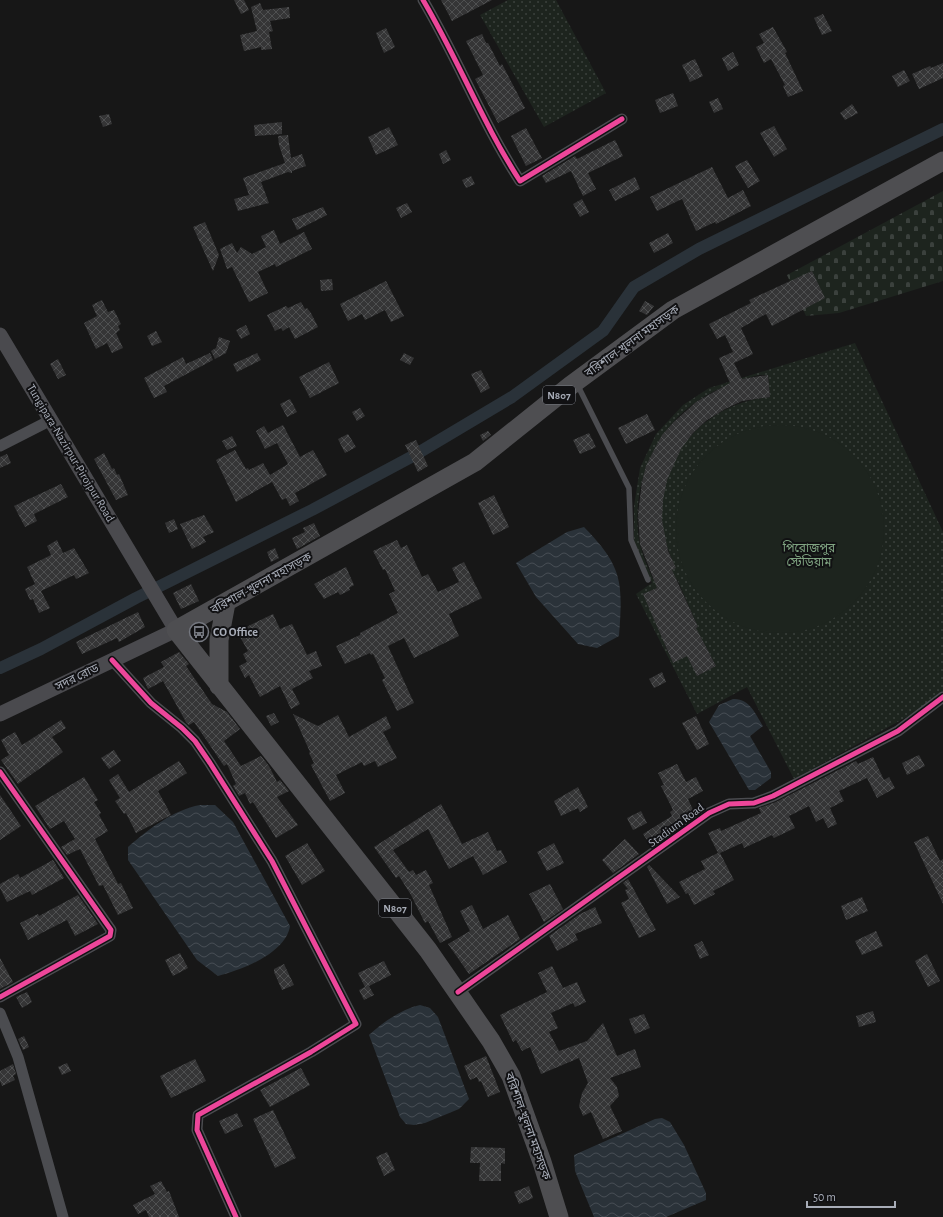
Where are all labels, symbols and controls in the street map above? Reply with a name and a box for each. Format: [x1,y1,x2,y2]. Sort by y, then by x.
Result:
street label: বরিশাল-খুলনা মহাসড়ক [581,301,683,381]
street label: Tungipara-Nazirpur-Pirojpur Road [24,382,117,524]
road number: N807 [543,386,575,404]
park label: পিরোজপুর স্টেডিয়াম [782,540,836,568]
street label: বরিশাল-খুলনা মহাসড়ক [207,548,315,618]
bus stop icon: CO Office [188,621,210,643]
place label: CO Office [213,626,258,638]
street label: সদর রোড [53,661,101,693]
street label: Stadium Road [646,801,706,849]
road number: N807 [379,899,411,917]
street label: বরিশাল-খুলনা মহাসড়ক [501,1069,555,1182]
scale bar [807,1183,895,1209]
text: 50 m [813,1191,836,1203]

